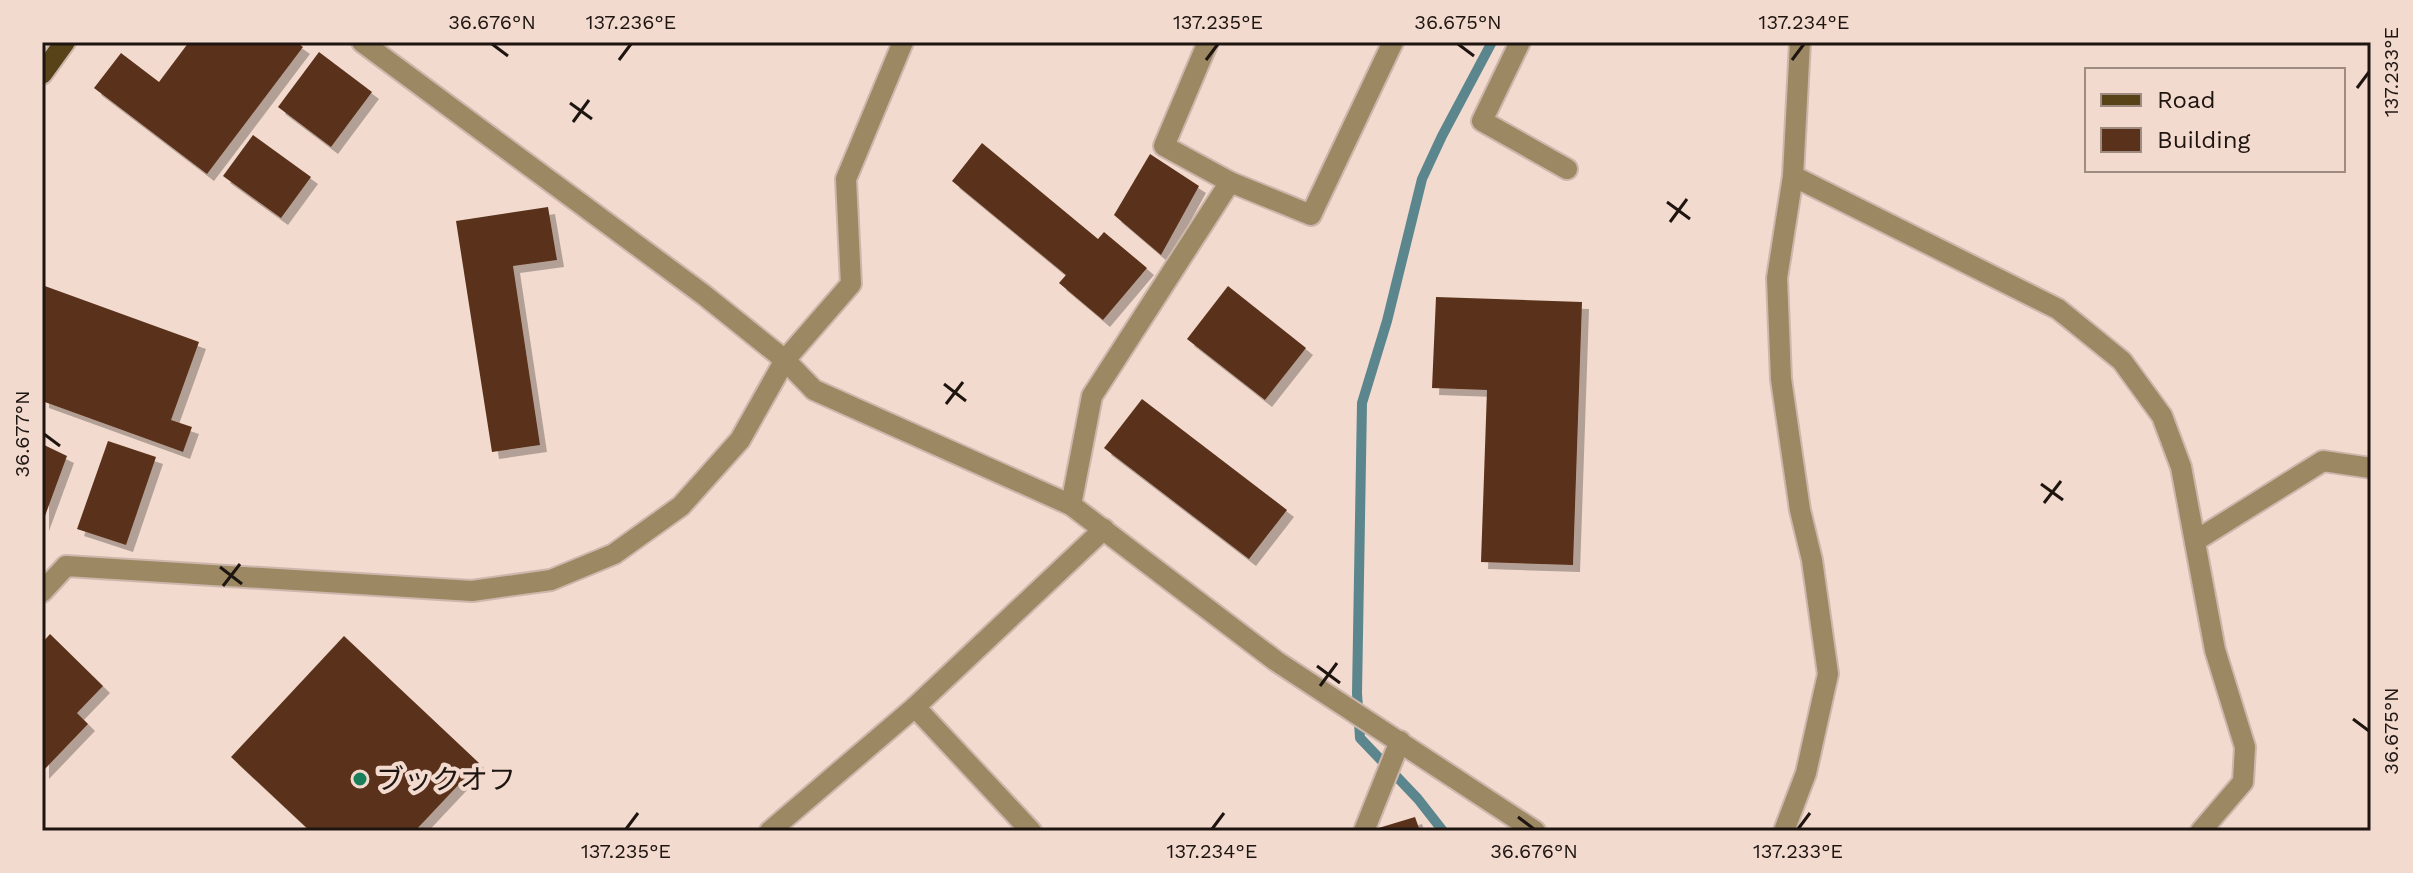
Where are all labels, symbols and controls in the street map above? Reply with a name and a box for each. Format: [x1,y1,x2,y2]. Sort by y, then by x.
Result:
text: 36.676°N [448,10,536,34]
text: 137.236°E [586,10,676,34]
text: 137.235°E [1173,10,1263,34]
text: 36.675°N [1414,10,1502,34]
text: 137.234°E [1759,10,1849,34]
text: 137.233°E [2379,27,2403,117]
legend [2085,68,2345,172]
text: Road [2157,86,2216,114]
text: Building [2157,126,2250,154]
text: 36.677°N [10,390,34,478]
text: 36.675°N [2379,687,2403,775]
place label: ブックオフ [376,763,516,796]
marker: ブックオフ [351,770,369,788]
text: 137.235°E [581,839,671,863]
text: 137.234°E [1167,839,1257,863]
text: 36.676°N [1490,839,1578,863]
text: 137.233°E [1753,839,1843,863]

